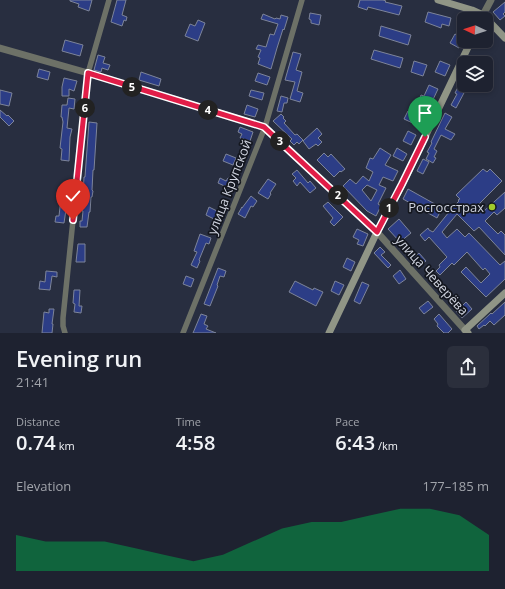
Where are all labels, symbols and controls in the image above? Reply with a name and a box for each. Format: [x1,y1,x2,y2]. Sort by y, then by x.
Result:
north arrow [457,12,493,48]
map controls [457,12,493,92]
button: layers [457,56,493,92]
pin: 5 [122,77,142,97]
text: 5 [129,79,135,94]
pin [408,96,442,137]
pin: 6 [75,98,95,118]
text: 6 [82,100,88,115]
pin: 4 [198,100,218,120]
text: 4 [205,102,211,117]
icon: arrive [414,102,436,124]
pin: 3 [270,131,290,151]
text: 3 [277,133,283,148]
street label: улица Крупской [203,137,255,237]
pin [56,179,90,220]
icon: check [62,185,84,207]
pin: 2 [328,185,348,205]
text: 2 [335,187,341,202]
pin: 1 [379,198,399,218]
place label: Росгосстрах [408,198,484,216]
text: 1 [386,200,392,215]
marker: Росгосстрах [487,202,497,212]
street label: улица Чеверёва [391,231,473,319]
text: Evening run [16,343,142,373]
button: share [447,346,489,388]
text: 21:41 [16,373,49,391]
text: Distance [16,414,60,429]
text: Time [176,414,201,429]
text: Pace [335,414,360,429]
text: 0.74 [16,429,56,456]
text: 4:58 [176,429,215,456]
text: 6:43 [335,429,375,456]
text: km [56,438,75,453]
text: /km [375,438,398,453]
text: Elevation [16,477,71,495]
text: 177–185 m [422,477,489,495]

